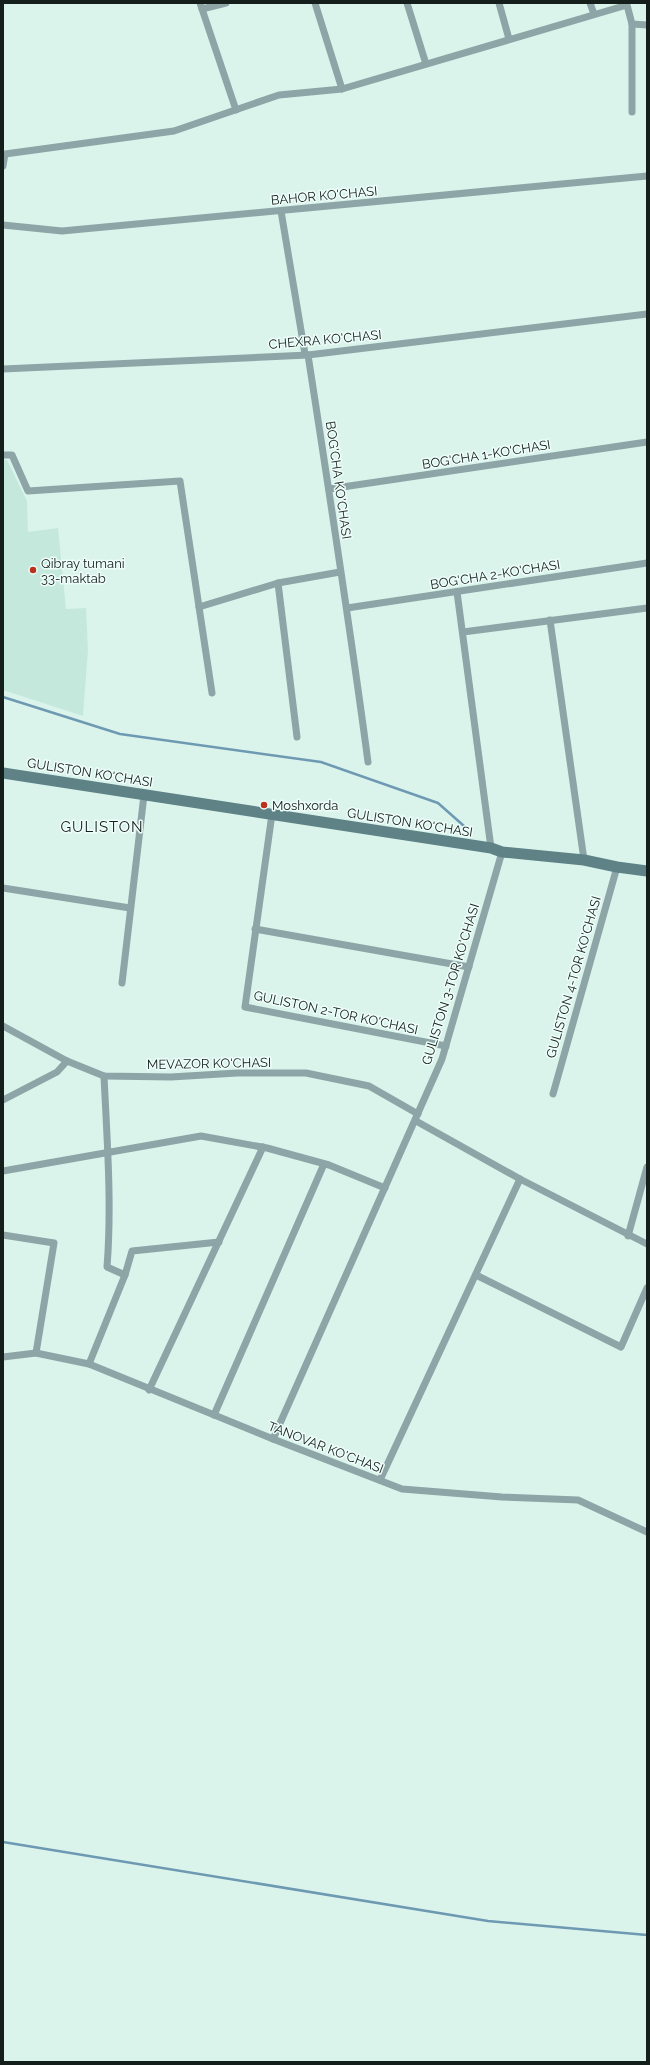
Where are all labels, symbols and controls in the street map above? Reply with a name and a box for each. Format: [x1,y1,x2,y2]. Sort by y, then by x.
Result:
street label: BAHOR KO'CHASI [270,183,378,208]
street label: CHEXRA KO'CHASI [268,327,382,352]
street label: BOG'CHA KO'CHASI [323,420,354,540]
street label: BOG'CHA 1-KO'CHASI [421,437,551,472]
place label: Qibray tumani 33-maktab [41,556,125,586]
street label: BOG'CHA 2-KO'CHASI [429,557,561,592]
marker: Qibray tumani 33-maktab [28,565,38,575]
street label: GULISTON KO'CHASI [26,755,154,790]
place label: Moshxorda [272,798,338,813]
marker: Moshxorda [259,800,269,810]
street label: GULISTON KO'CHASI [346,805,474,840]
district label: GULISTON [60,818,144,836]
street label: GULISTON 4-TOR KO'CHASI [543,894,604,1060]
street label: GULISTON 3-TOR KO'CHASI [419,902,482,1067]
street label: GULISTON 2-TOR KO'CHASI [252,988,419,1037]
street label: MEVAZOR KO'CHASI [147,1055,271,1072]
street label: TANOVAR KO'CHASI [266,1419,386,1476]

